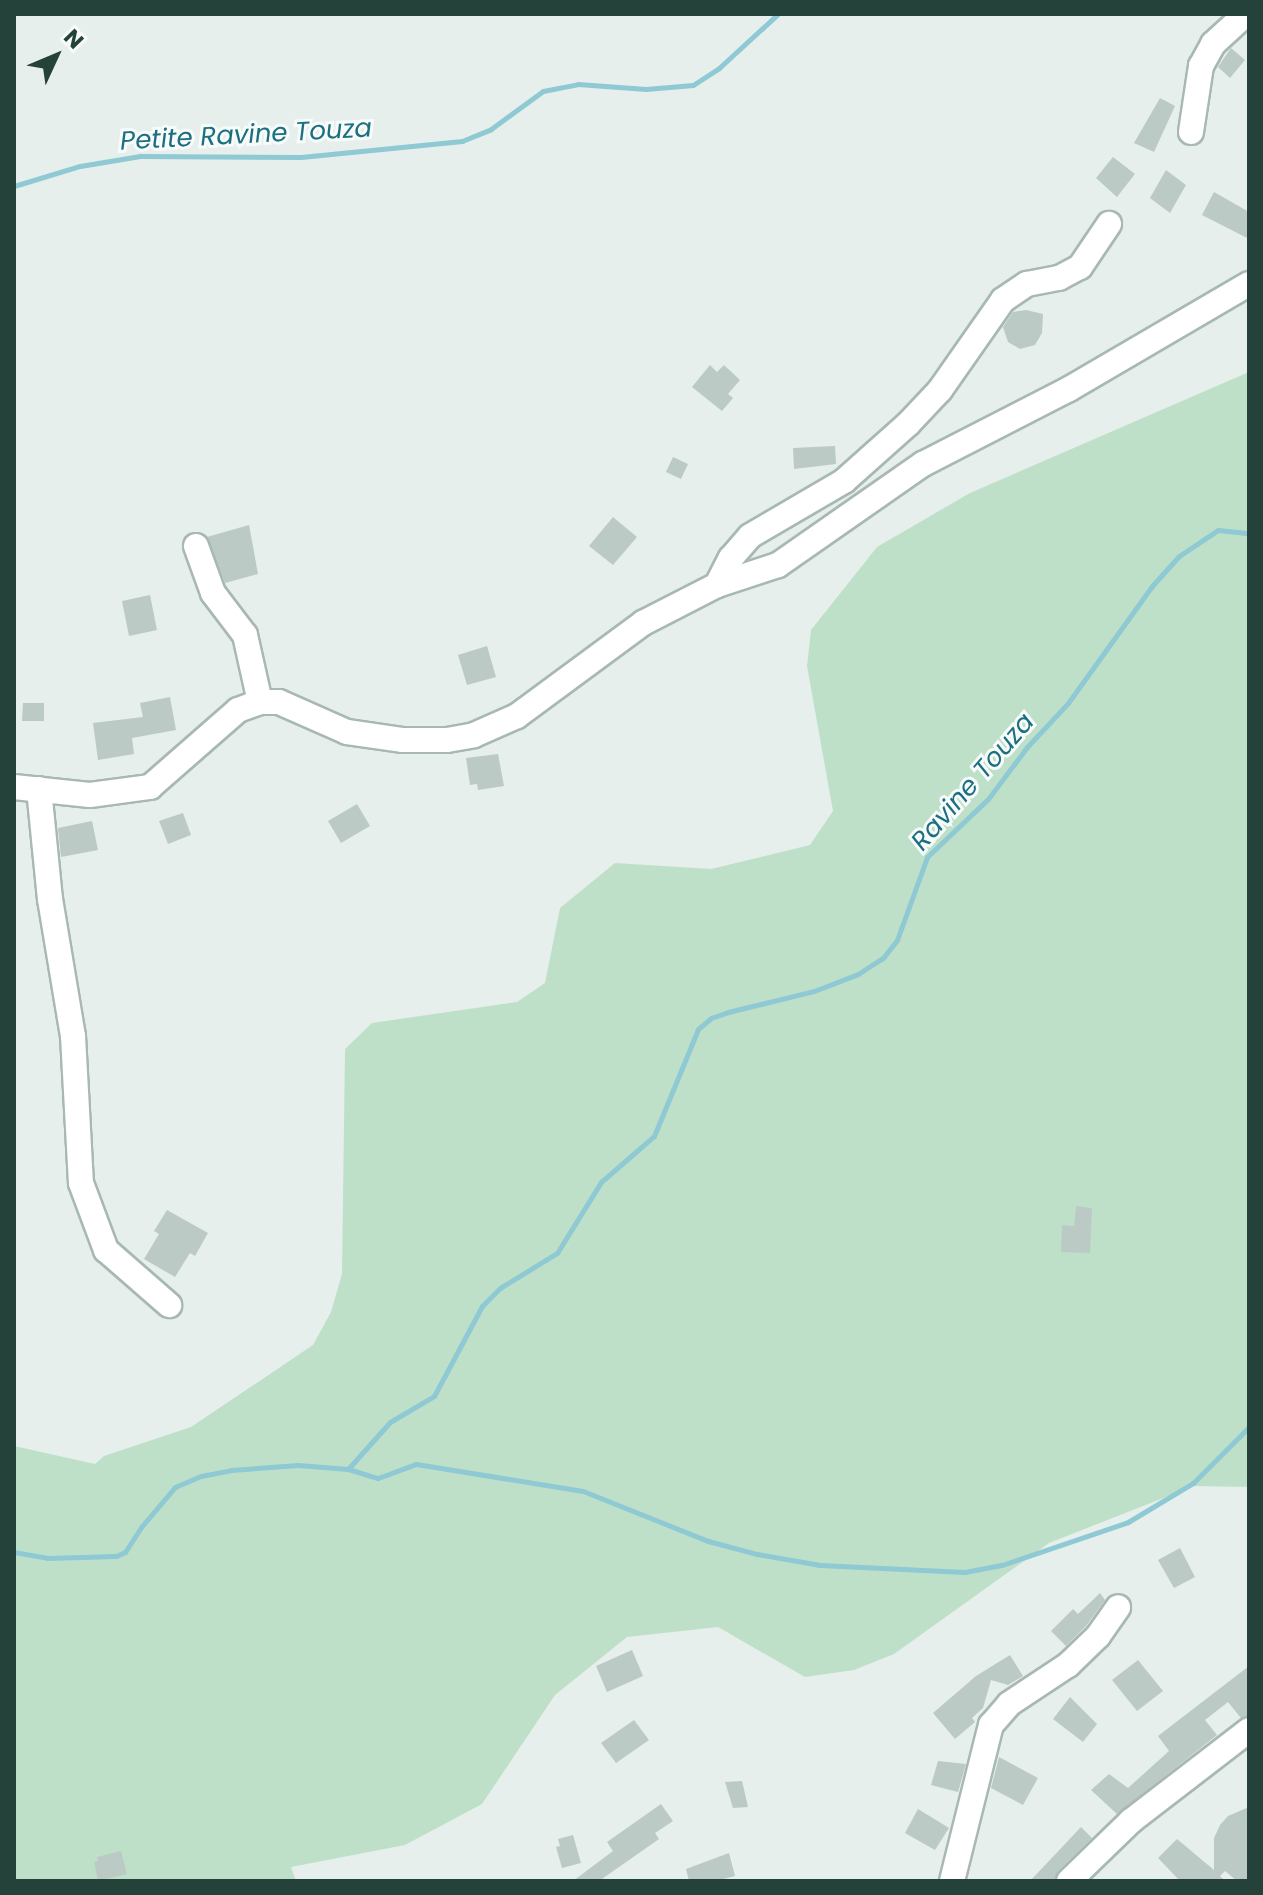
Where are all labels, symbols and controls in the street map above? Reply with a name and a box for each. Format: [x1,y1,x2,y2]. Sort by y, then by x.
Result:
north arrow [16,16,96,96]
text: N [57,22,91,56]
water label: Petite Ravine Touza [119,113,373,157]
water label: Ravine Touza [905,707,1041,857]

